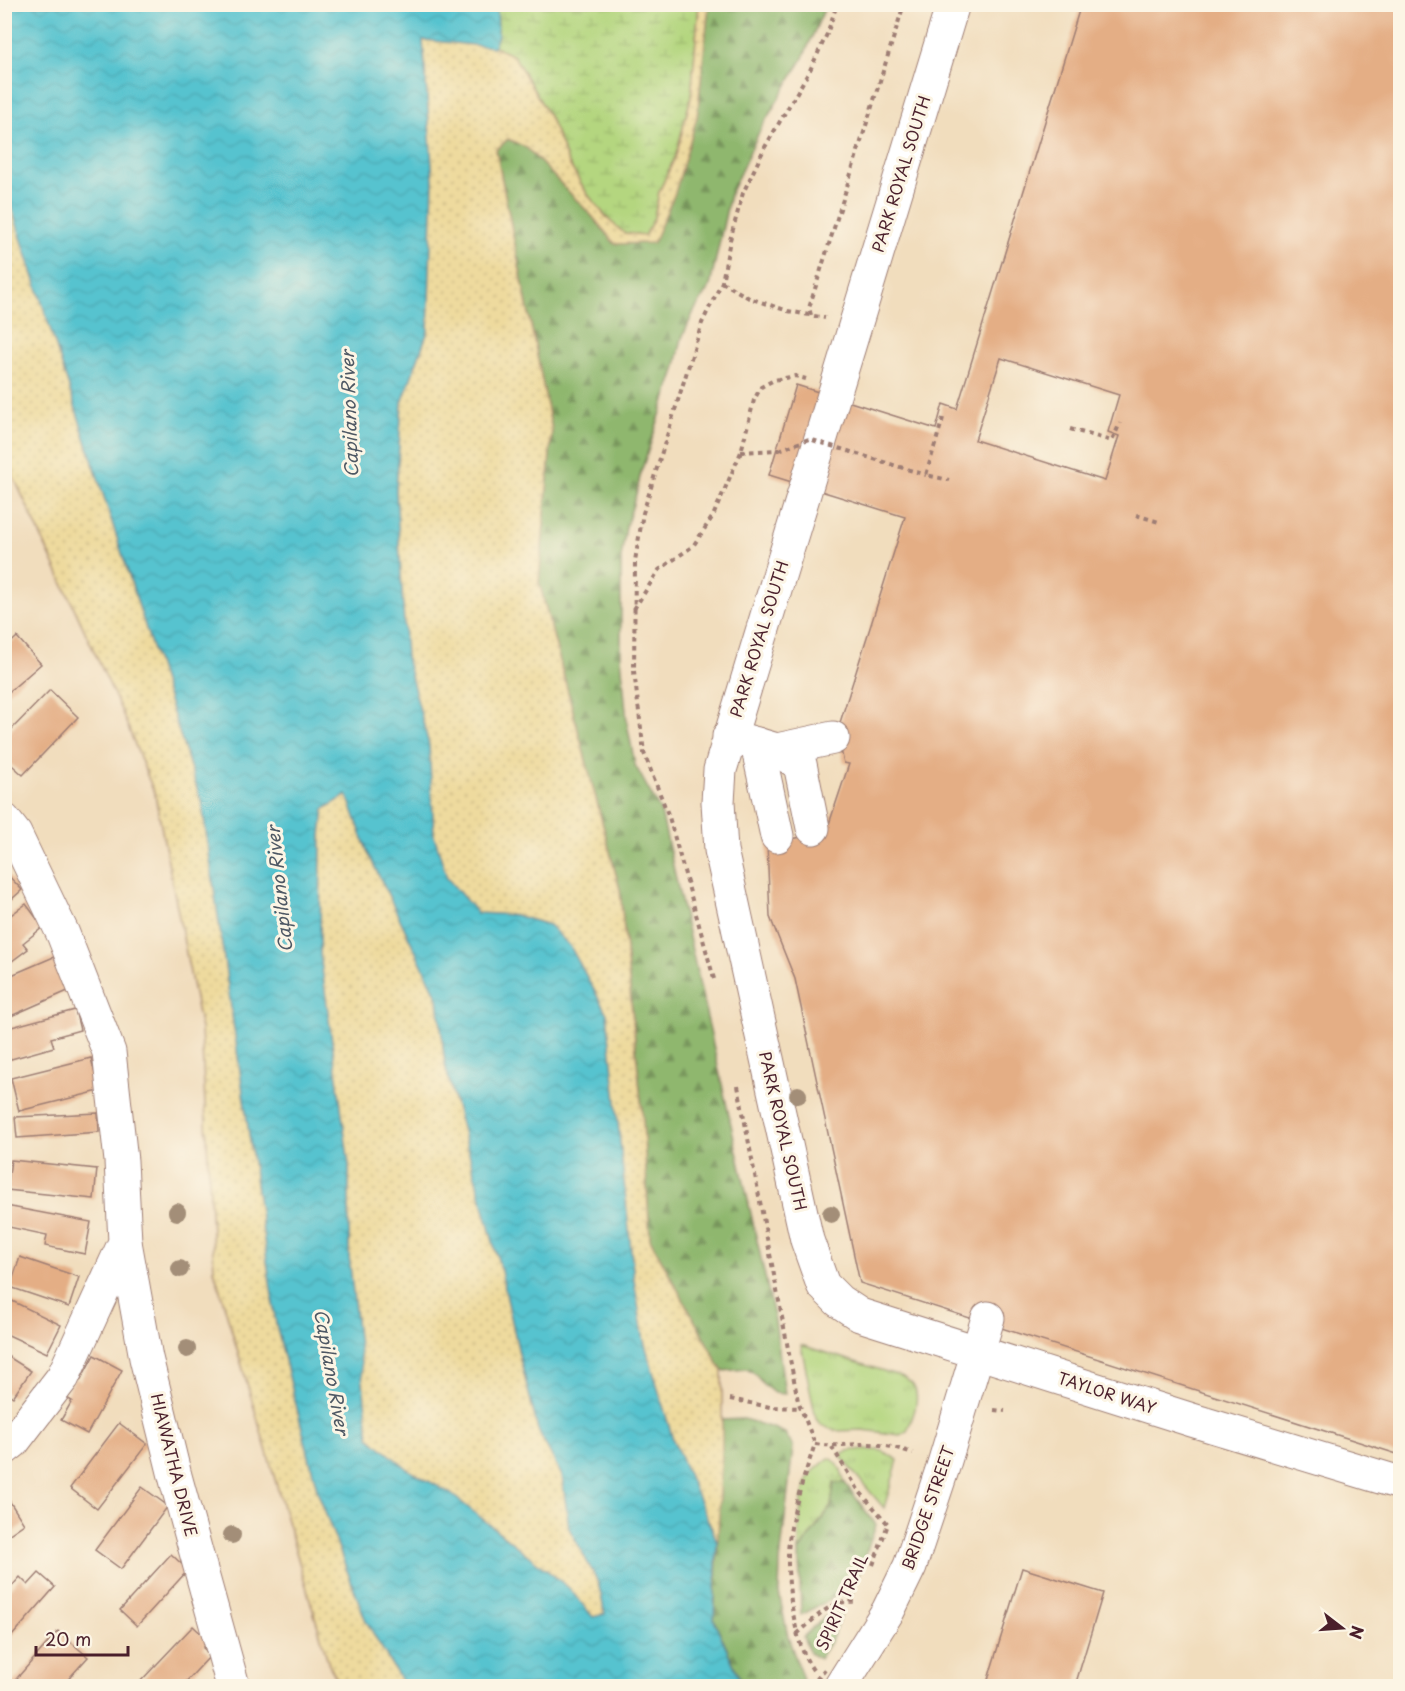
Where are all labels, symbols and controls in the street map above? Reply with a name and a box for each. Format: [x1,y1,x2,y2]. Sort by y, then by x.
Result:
street label: PARK ROYAL SOUTH [865,92,935,255]
water label: Capilano River [333,347,364,478]
street label: PARK ROYAL SOUTH [723,557,793,720]
water label: Capilano River [258,822,299,954]
street label: PARK ROYAL SOUTH [754,1049,814,1213]
water label: Capilano River [308,1307,357,1439]
street label: TAYLOR WAY [1055,1365,1160,1419]
street label: HIAWATHA DRIVE [146,1391,204,1539]
street label: BRIDGE STREET [894,1442,960,1573]
street label: SPIRIT TRAIL [809,1549,873,1654]
north arrow [1312,1598,1372,1658]
scale bar [36,1619,128,1657]
text: N [1344,1623,1371,1642]
text: 20 m [45,1625,91,1652]

